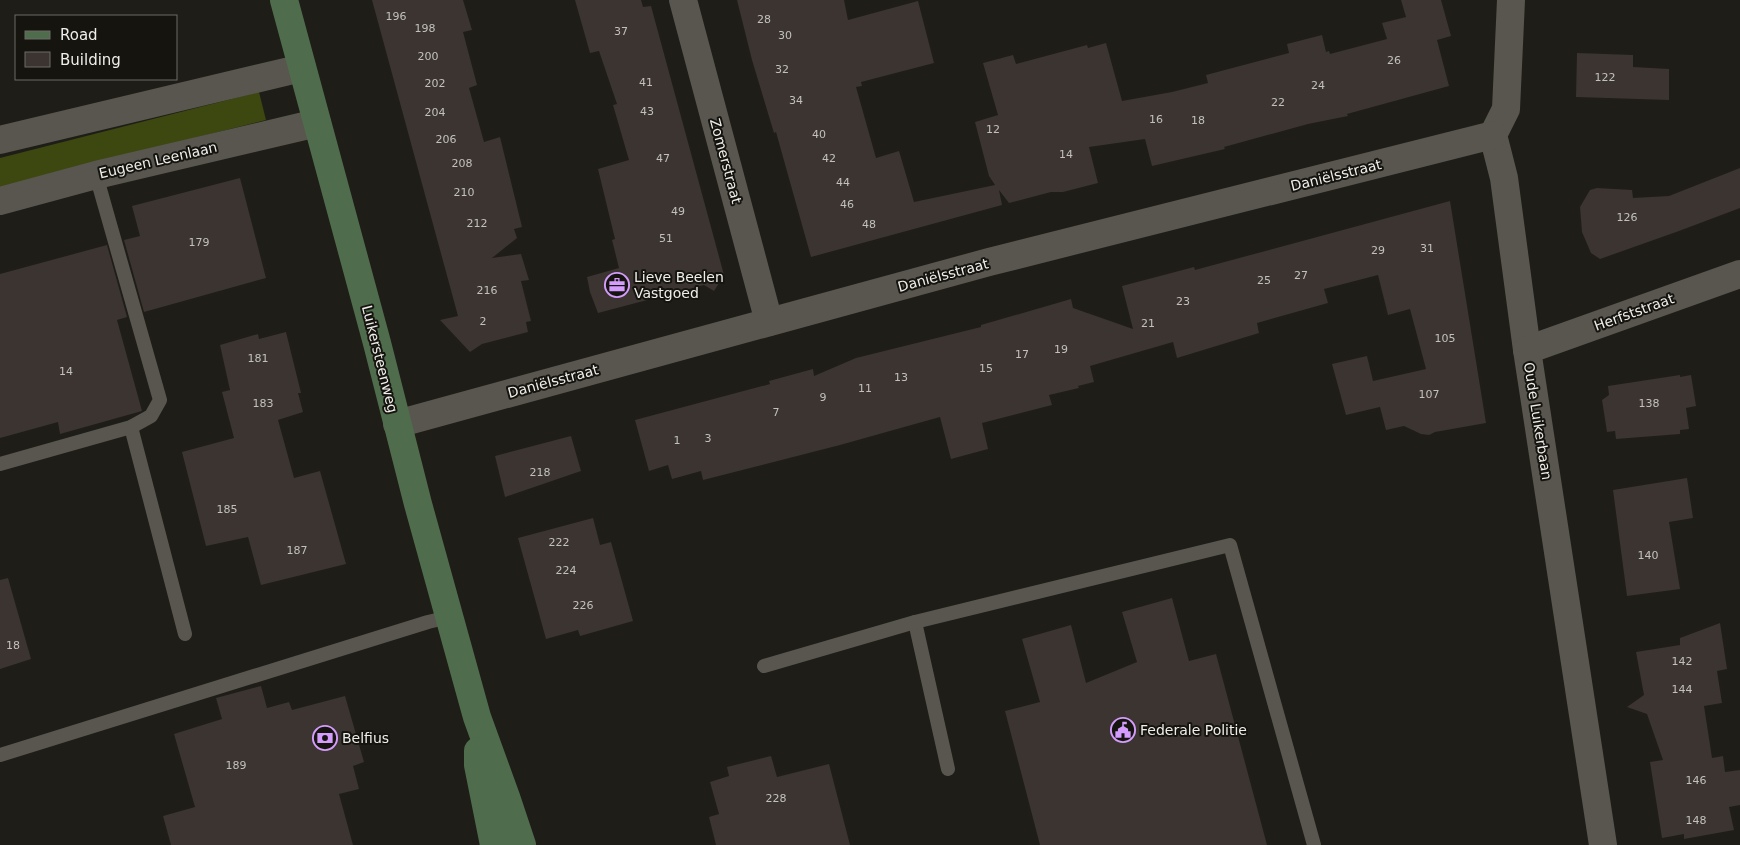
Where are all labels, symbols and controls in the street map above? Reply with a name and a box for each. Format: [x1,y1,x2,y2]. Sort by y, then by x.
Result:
house number: 196 [386,10,407,23]
house number: 28 [757,13,771,26]
legend [15,15,178,80]
house number: 198 [415,22,436,35]
house number: 37 [614,25,628,38]
text: Road [60,26,98,44]
house number: 30 [778,29,792,42]
house number: 200 [418,50,439,63]
text: Building [60,51,121,69]
house number: 26 [1387,54,1401,67]
house number: 32 [775,63,789,76]
house number: 122 [1595,71,1616,84]
house number: 41 [639,76,653,89]
house number: 202 [425,77,446,90]
house number: 24 [1311,79,1325,92]
house number: 34 [789,94,803,107]
house number: 22 [1271,96,1285,109]
house number: 43 [640,105,654,118]
house number: 204 [425,106,446,119]
house number: 16 [1149,113,1163,126]
house number: 18 [1191,114,1205,127]
street label: Zomerstraat [707,117,745,206]
house number: 12 [986,123,1000,136]
house number: 40 [812,128,826,141]
house number: 206 [436,133,457,146]
street label: Eugeen Leenlaan [97,139,219,181]
house number: 14 [1059,148,1073,161]
house number: 47 [656,152,670,165]
house number: 42 [822,152,836,165]
street label: Daniëlsstraat [1289,156,1384,194]
house number: 208 [452,157,473,170]
house number: 44 [836,176,850,189]
house number: 210 [454,186,475,199]
house number: 46 [840,198,854,211]
house number: 49 [671,205,685,218]
house number: 126 [1617,211,1638,224]
house number: 212 [467,217,488,230]
house number: 48 [862,218,876,231]
house number: 51 [659,232,673,245]
house number: 179 [189,236,210,249]
house number: 31 [1420,242,1434,255]
house number: 29 [1371,244,1385,257]
street label: Daniëlsstraat [896,255,991,295]
place label: Lieve Beelen Vastgoed [634,269,724,301]
house number: 27 [1294,269,1308,282]
office icon: Lieve Beelen Vastgoed [604,272,630,298]
house number: 25 [1257,274,1271,287]
house number: 216 [477,284,498,297]
street label: Herfststraat [1592,290,1677,334]
house number: 23 [1176,295,1190,308]
street label: Luikersteenweg [359,304,401,414]
house number: 2 [480,315,487,328]
house number: 21 [1141,317,1155,330]
house number: 105 [1435,332,1456,345]
house number: 19 [1054,343,1068,356]
house number: 17 [1015,348,1029,361]
house number: 181 [248,352,269,365]
street label: Daniëlsstraat [506,361,601,401]
street label: Oude Luikerbaan [1521,361,1555,481]
house number: 15 [979,362,993,375]
house number: 14 [59,365,73,378]
house number: 13 [894,371,908,384]
house number: 11 [858,382,872,395]
house number: 107 [1419,388,1440,401]
house number: 9 [820,391,827,404]
house number: 183 [253,397,274,410]
house number: 138 [1639,397,1660,410]
house number: 7 [773,406,780,419]
house number: 3 [705,432,712,445]
house number: 1 [674,434,681,447]
house number: 218 [530,466,551,479]
house number: 185 [217,503,238,516]
house number: 222 [549,536,570,549]
house number: 187 [287,544,308,557]
house number: 140 [1638,549,1659,562]
house number: 224 [556,564,577,577]
house number: 226 [573,599,594,612]
house number: 18 [6,639,20,652]
house number: 142 [1672,655,1693,668]
house number: 144 [1672,683,1693,696]
public building icon: Federale Politie [1110,717,1136,743]
place label: Federale Politie [1140,722,1247,738]
bank icon: Belfius [312,725,338,751]
place label: Belfius [342,730,389,746]
house number: 189 [226,759,247,772]
house number: 146 [1686,774,1707,787]
house number: 228 [766,792,787,805]
house number: 148 [1686,814,1707,827]

